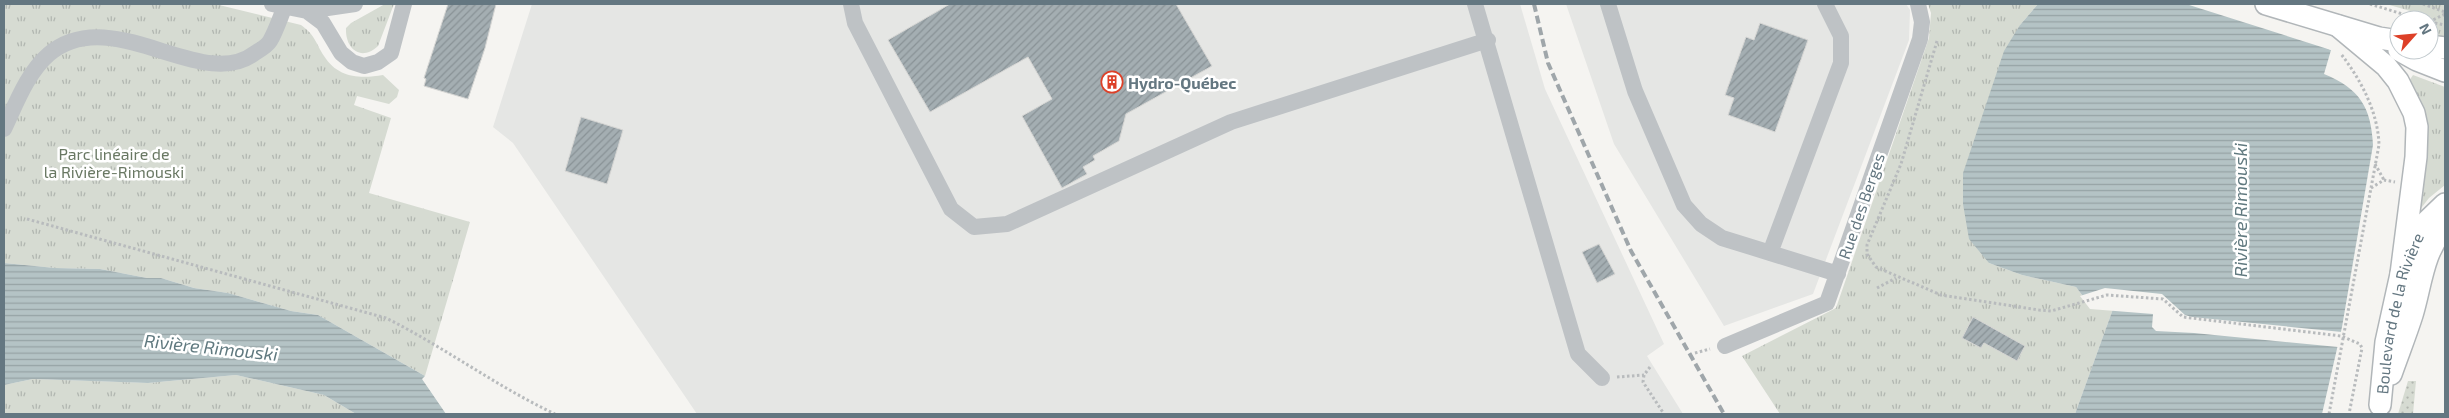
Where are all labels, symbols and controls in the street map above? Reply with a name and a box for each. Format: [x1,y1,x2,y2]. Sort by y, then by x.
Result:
north arrow [2389,10,2439,60]
text: N [2416,21,2436,37]
building icon: Hydro-Québec [1100,70,1124,94]
place label: Hydro-Québec [1128,73,1237,93]
water label: Rivière Rimouski [2229,142,2251,277]
park label: Parc linéaire de la Rivière-Rimouski [44,144,184,181]
street label: Rue des Berges [1834,150,1888,262]
street label: Boulevard de la Rivière [2372,230,2427,395]
water label: Rivière Rimouski [143,329,280,365]

